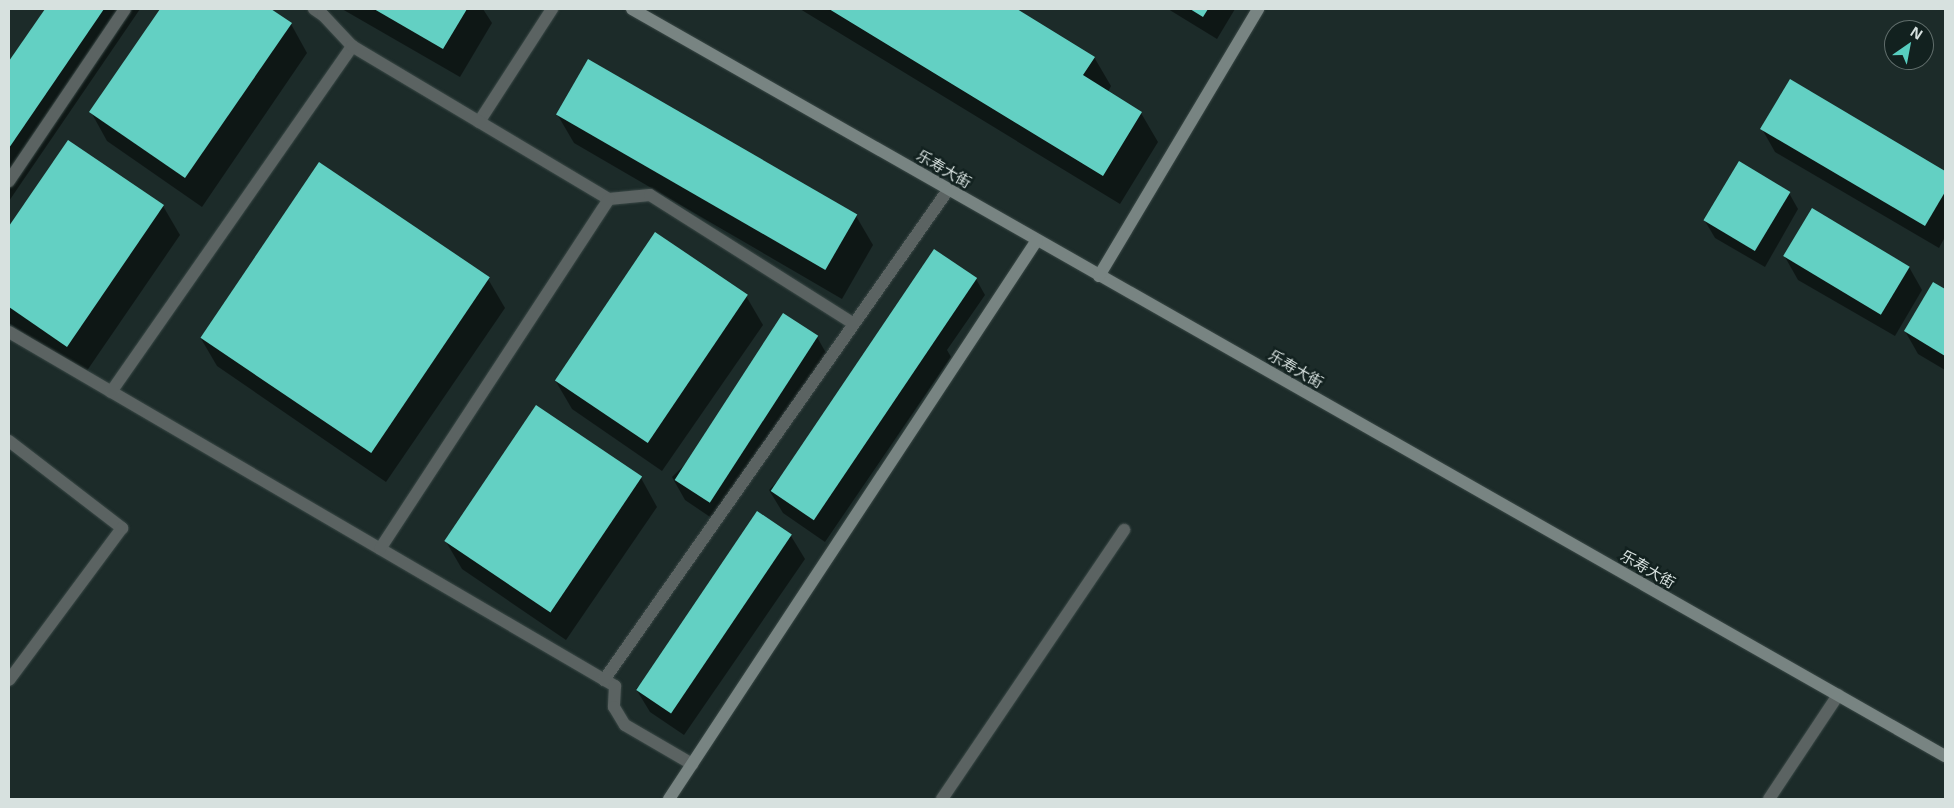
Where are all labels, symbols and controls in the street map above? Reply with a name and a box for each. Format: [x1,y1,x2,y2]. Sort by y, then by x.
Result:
north arrow [1884,20,1934,70]
text: N [1907,22,1927,44]
street label: 乐寿大街 [914,146,974,192]
street label: 乐寿大街 [1266,346,1326,392]
street label: 乐寿大街 [1618,546,1678,592]

